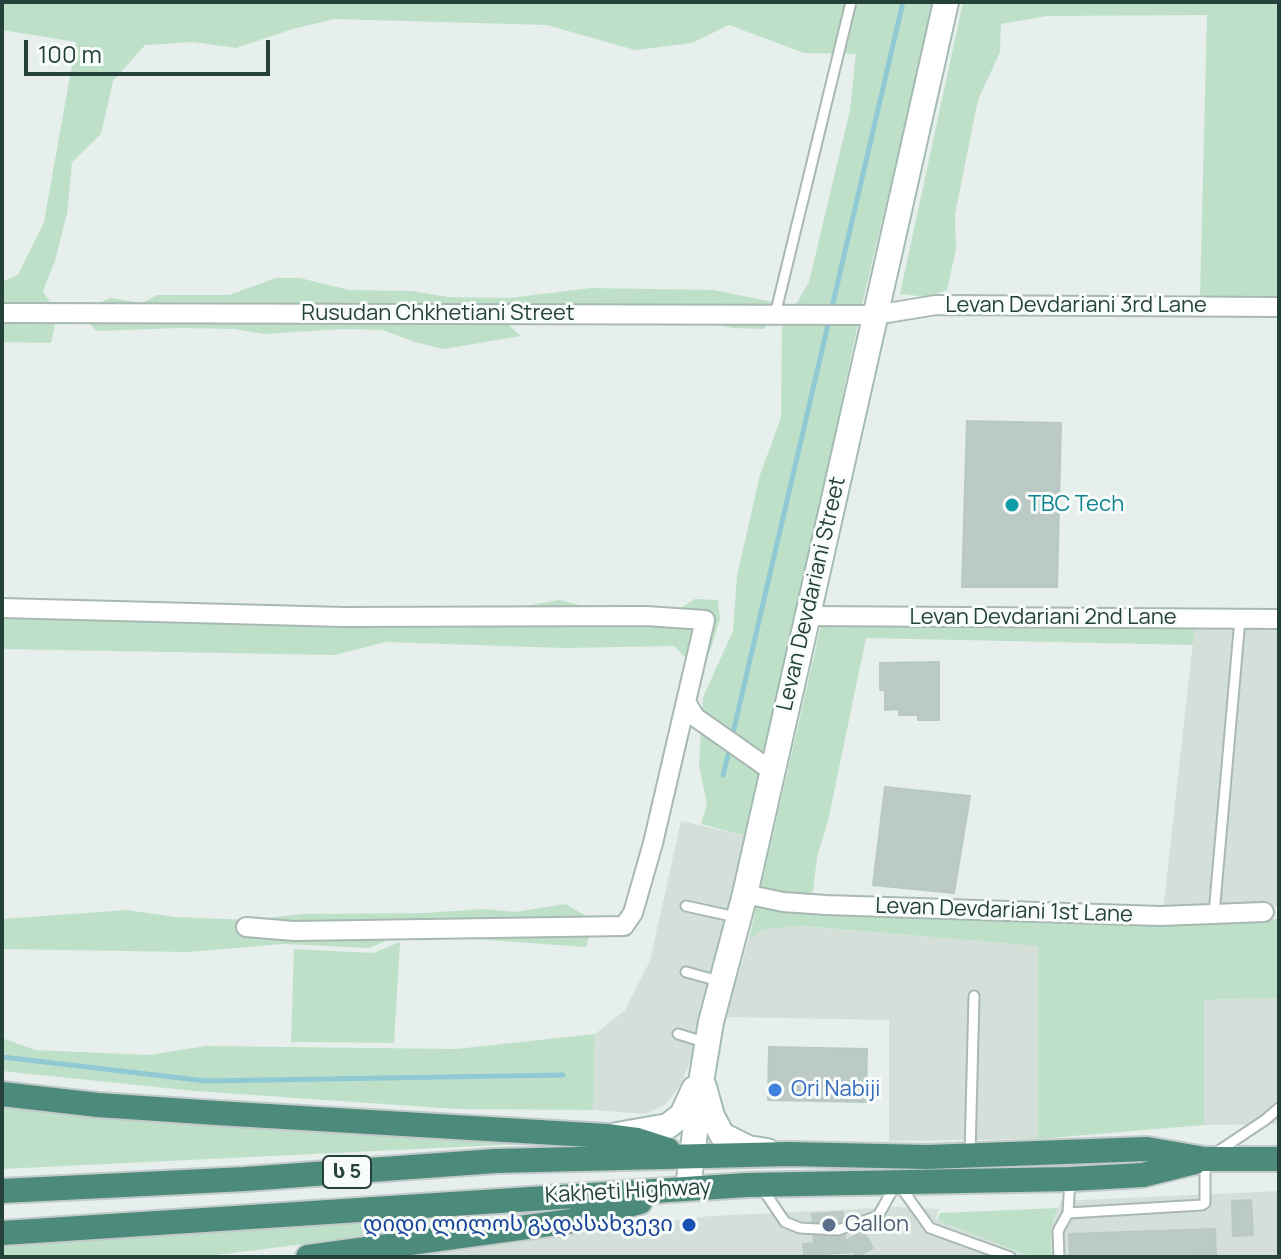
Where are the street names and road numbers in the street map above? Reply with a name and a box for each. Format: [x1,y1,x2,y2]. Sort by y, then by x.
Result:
street label: Levan Devdariani 3rd Lane [945,293,1207,319]
street label: Rusudan Chkhetiani Street [301,301,575,327]
street label: Levan Devdariani Street [772,474,852,714]
street label: Levan Devdariani 2nd Lane [909,605,1177,631]
street label: Levan Devdariani 1st Lane [875,893,1133,929]
road number: ს 5 [323,1156,371,1188]
street label: Kakheti Highway [544,1174,712,1210]

